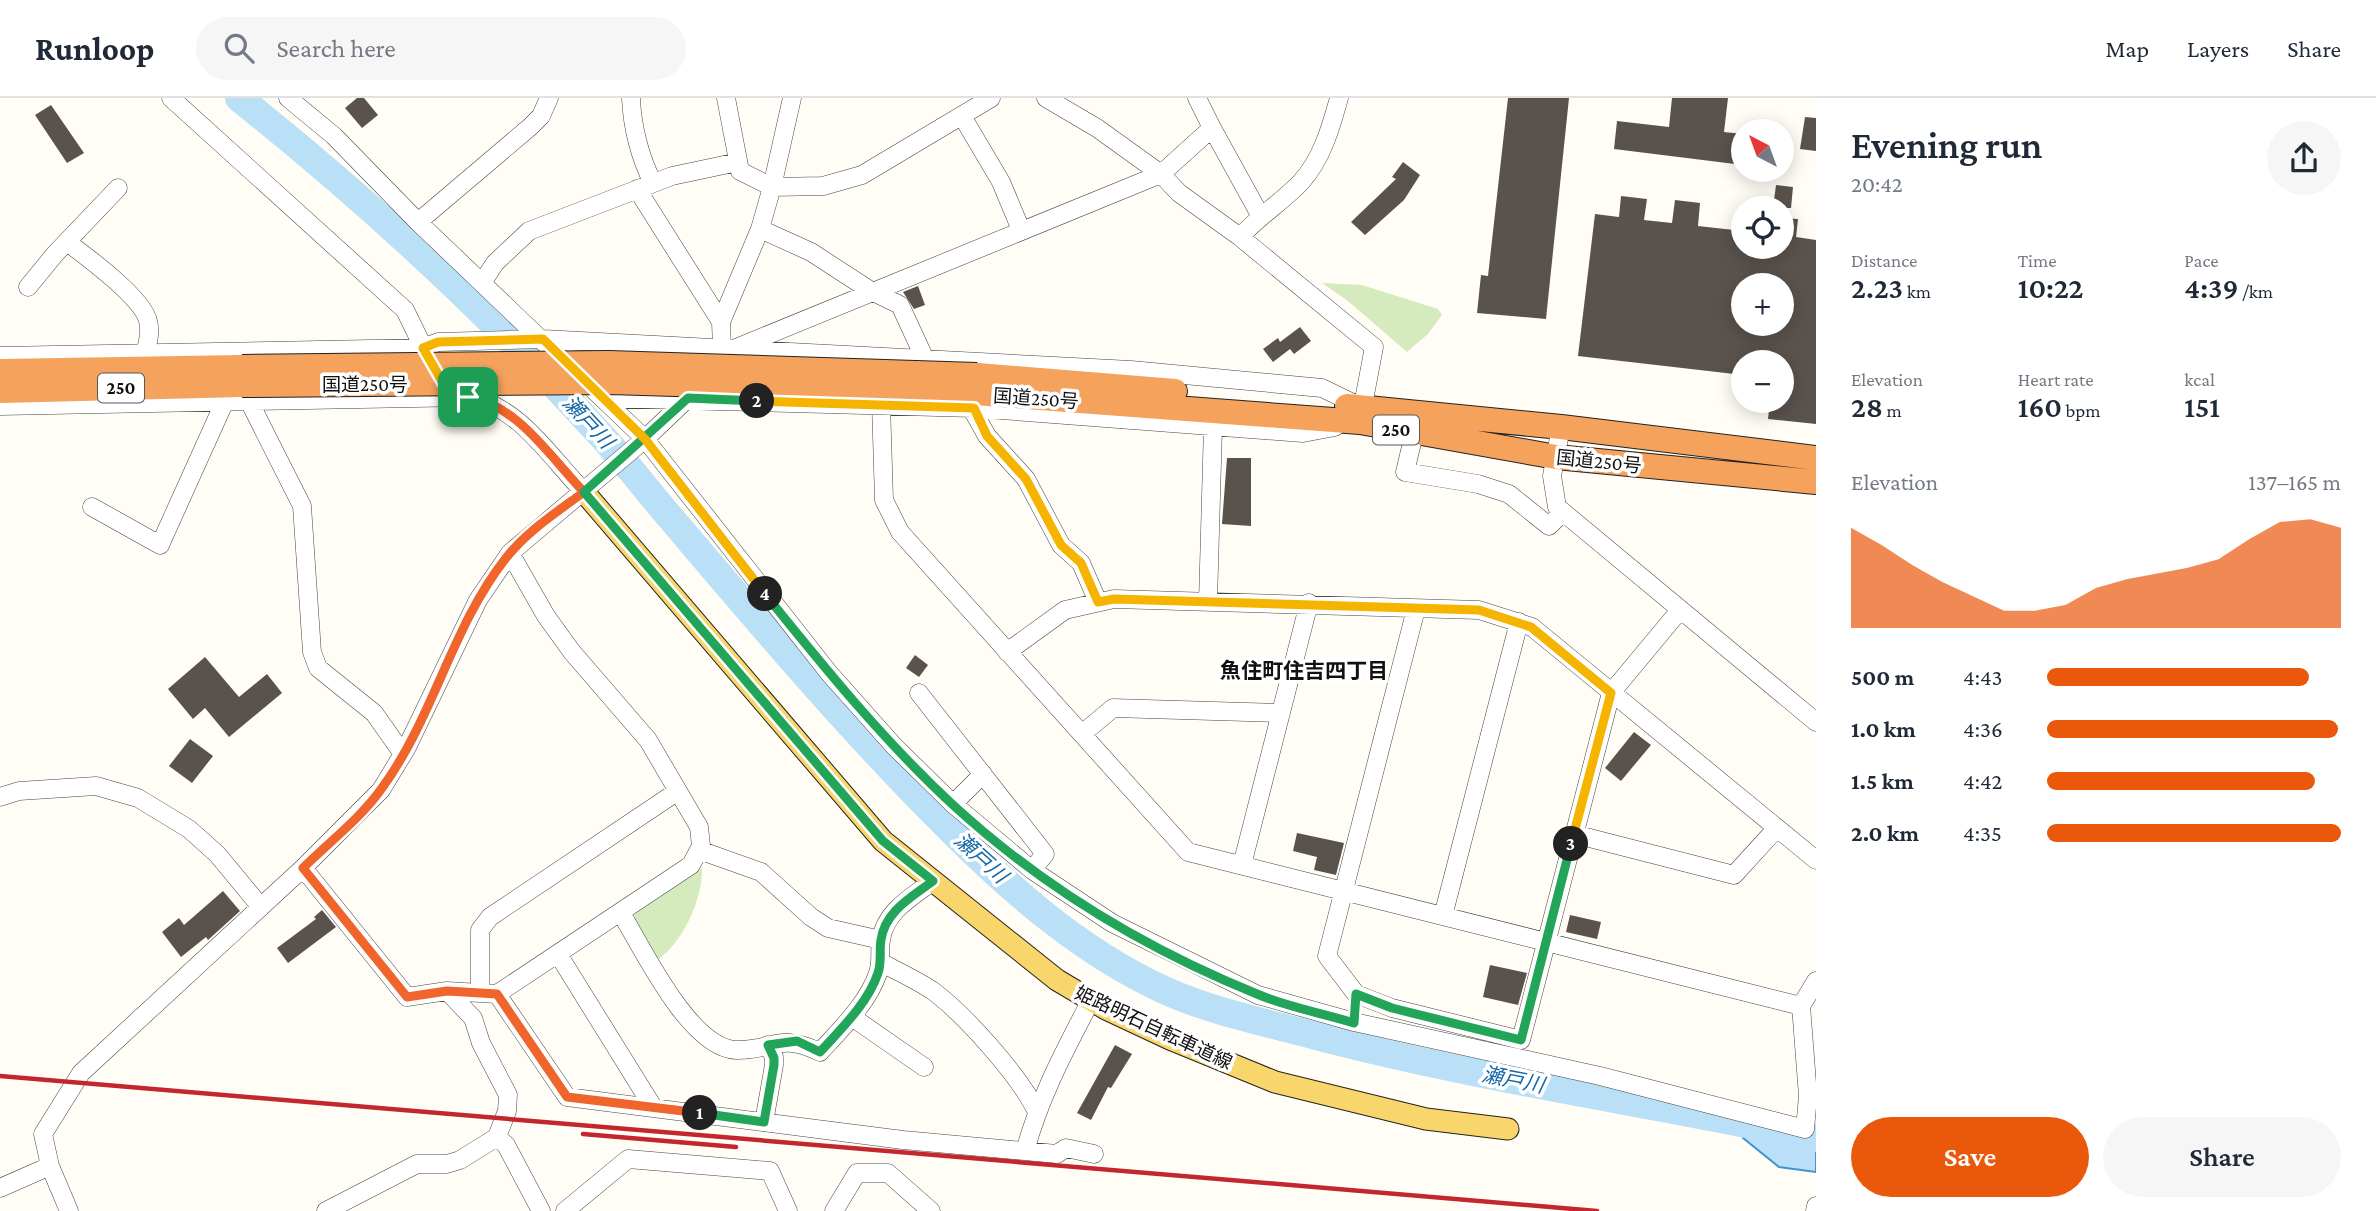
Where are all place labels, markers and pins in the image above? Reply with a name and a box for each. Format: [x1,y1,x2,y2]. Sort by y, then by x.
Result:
pin [438,367,498,427]
pin: 2 [740,384,774,418]
pin: 4 [748,576,782,612]
pin: 3 [1554,826,1588,862]
pin: 1 [682,1096,718,1130]

